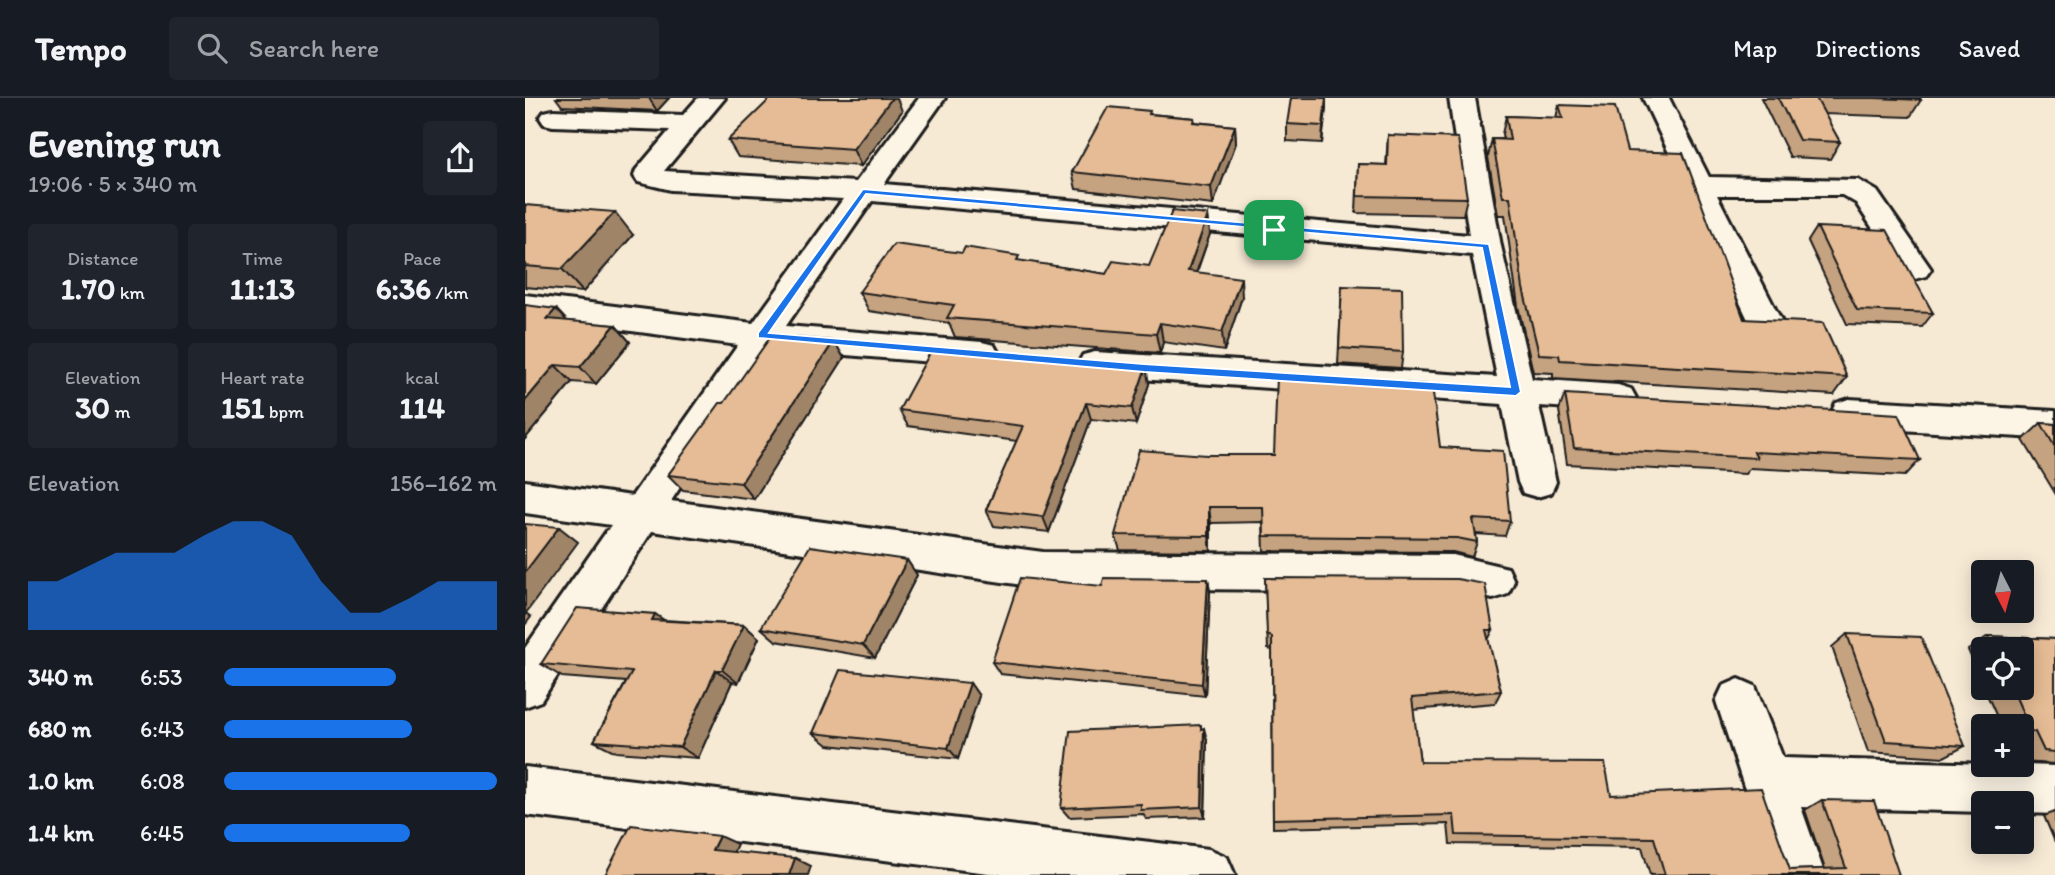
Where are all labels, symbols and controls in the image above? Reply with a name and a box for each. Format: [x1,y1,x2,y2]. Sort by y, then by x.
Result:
search box [169,17,659,80]
text: Tempo [35,29,127,68]
icon: search [193,29,231,67]
text: Search here [249,32,379,64]
text: Map [1733,34,1777,63]
text: Directions [1815,34,1921,63]
text: Saved [1959,34,2020,63]
text: Evening run [28,121,221,167]
button: share [423,121,497,195]
text: 19:06 · 5 × 340 m [28,170,197,198]
pin [1244,200,1304,260]
icon: arrive [1255,211,1293,249]
text: Distance [67,247,138,270]
text: Time [242,247,283,270]
text: Pace [403,247,441,270]
text: 1.70 [61,270,115,307]
text: 11:13 [230,270,295,307]
text: 6:36 [376,270,431,307]
text: km [115,281,145,304]
text: /km [431,281,469,304]
text: Elevation [65,366,141,389]
text: Heart rate [220,366,305,389]
text: kcal [405,366,439,389]
text: 30 [75,389,110,426]
text: 151 [221,389,265,426]
text: 114 [399,389,445,426]
text: m [110,400,130,423]
text: bpm [265,400,304,423]
text: Elevation [28,469,119,497]
text: 156–162 m [390,469,497,497]
north arrow [1971,560,2033,623]
map controls [1971,560,2034,854]
button: locate [1971,637,2034,700]
text: 340 m [28,663,93,691]
text: 6:53 [140,663,182,691]
button: + [1971,714,2034,777]
text: 680 m [28,715,91,743]
text: 6:43 [140,715,184,743]
text: 1.0 km [28,767,94,795]
text: 6:08 [140,767,185,795]
button: − [1971,791,2034,854]
text: 1.4 km [28,819,94,847]
text: 6:45 [140,819,184,847]

